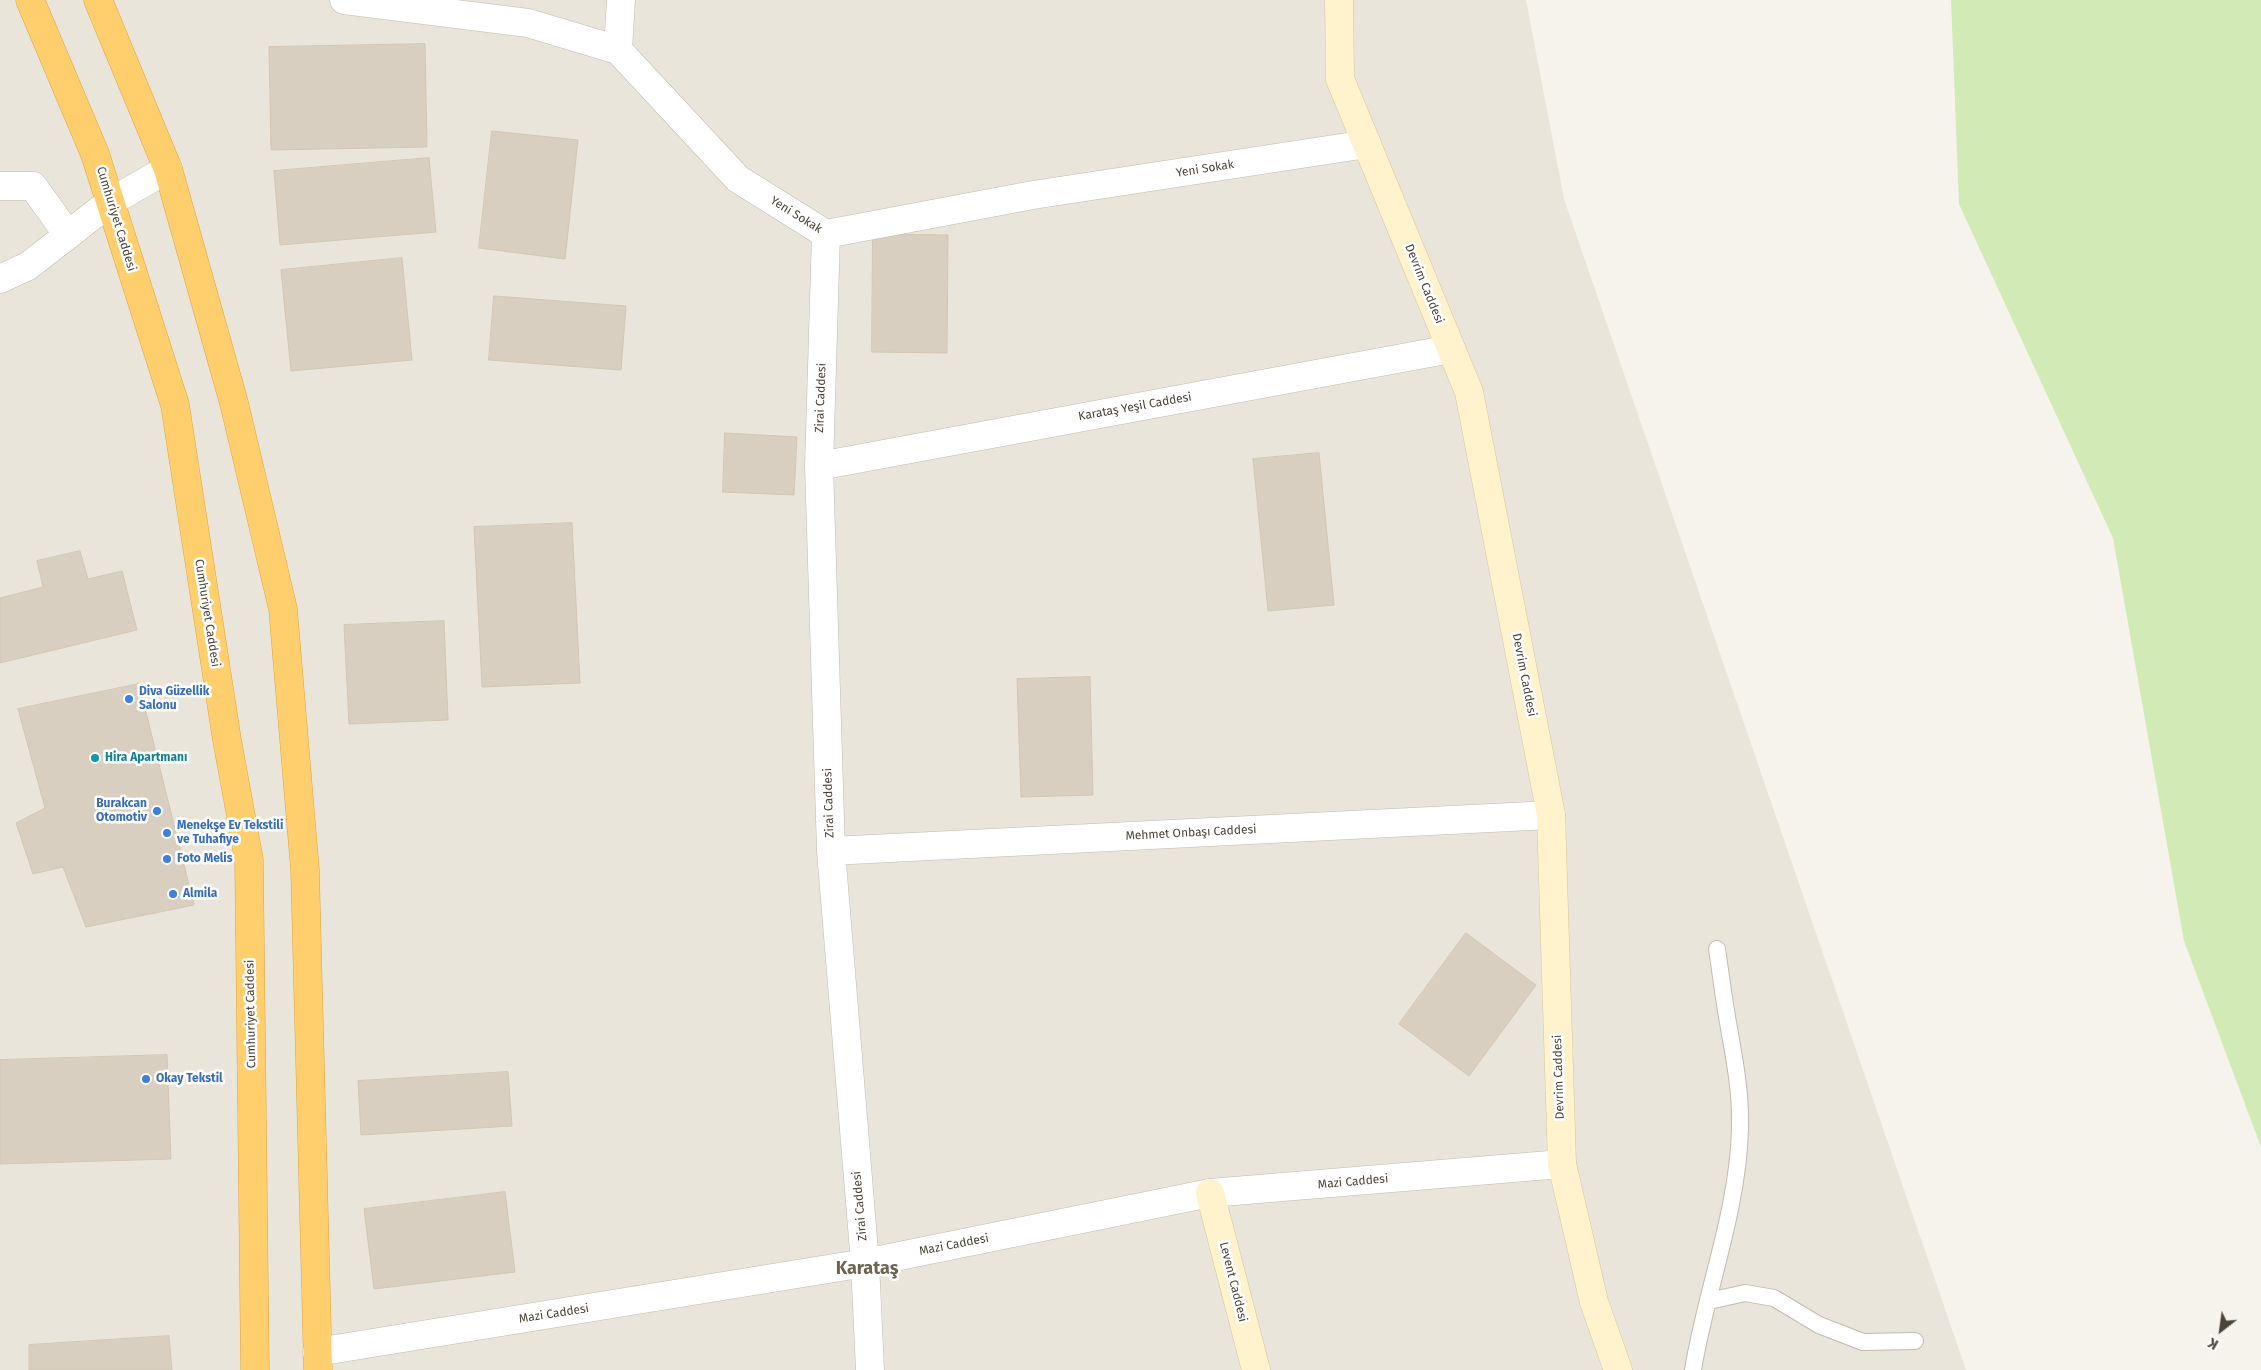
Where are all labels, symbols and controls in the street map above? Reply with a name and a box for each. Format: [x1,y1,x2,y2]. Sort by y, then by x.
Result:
street label: Yeni Sokak [1175,157,1235,181]
street label: Cumhuriyet Caddesi [93,165,139,273]
street label: Yeni Sokak [768,193,824,237]
street label: Devrim Caddesi [1401,242,1447,326]
street label: Zirai Caddesi [813,363,829,433]
street label: Karataş Yeşil Caddesi [1077,390,1193,424]
street label: Cumhuriyet Caddesi [191,558,223,668]
street label: Devrim Caddesi [1509,632,1539,718]
place label: Diva Güzellik Salonu [139,685,209,713]
marker: Diva Güzellik Salonu [123,693,135,705]
place label: Hira Apartmanı [105,751,187,765]
marker: Hira Apartmanı [89,752,101,764]
street label: Zirai Caddesi [821,768,837,838]
place label: Burakcan Otomotiv [96,797,147,825]
marker: Burakcan Otomotiv [151,805,163,817]
place label: Menekşe Ev Tekstili ve Tuhafiye [177,819,283,847]
street label: Mehmet Onbaşı Caddesi [1125,822,1257,844]
marker: Menekşe Ev Tekstili ve Tuhafiye [161,827,173,839]
place label: Foto Melis [177,852,232,866]
marker: Foto Melis [161,853,173,865]
place label: Almila [183,887,217,901]
marker: Almila [167,888,179,900]
street label: Cumhuriyet Caddesi [243,960,259,1068]
street label: Devrim Caddesi [1550,1034,1568,1120]
place label: Okay Tekstil [156,1072,223,1086]
marker: Okay Tekstil [140,1073,152,1085]
street label: Zirai Caddesi [850,1171,870,1241]
street label: Mazi Caddesi [1317,1172,1389,1192]
street label: Mazi Caddesi [918,1231,990,1259]
street label: Levent Caddesi [1216,1240,1250,1324]
district label: Karataş [836,1258,898,1280]
street label: Mazi Caddesi [518,1301,590,1327]
north arrow [2196,1305,2246,1355]
text: K [2205,1334,2221,1353]

